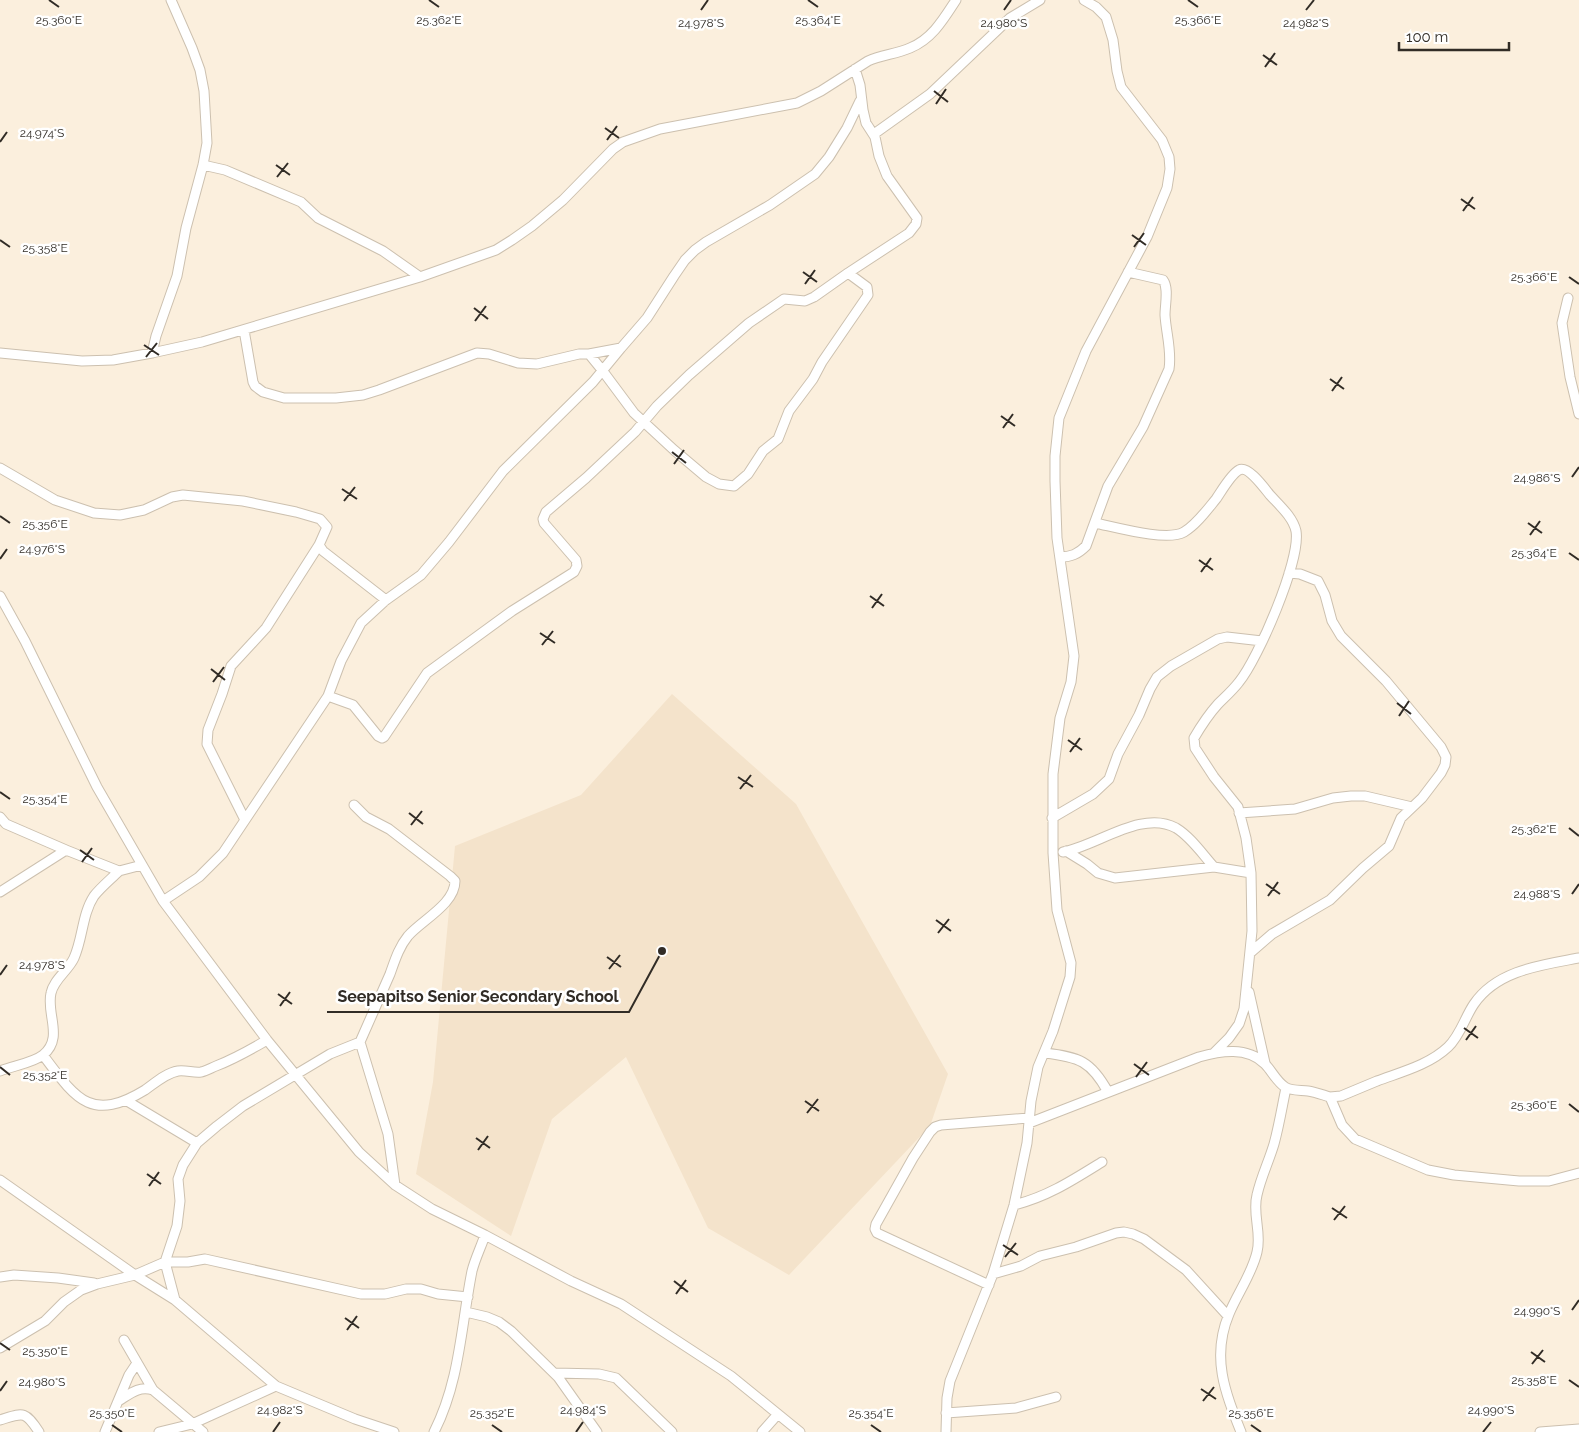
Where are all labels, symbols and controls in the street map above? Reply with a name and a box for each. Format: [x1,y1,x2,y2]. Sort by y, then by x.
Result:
text: 25.360°E [36,13,82,27]
text: 25.362°E [416,13,462,27]
text: 25.364°E [795,13,841,27]
text: 25.366°E [1175,13,1221,27]
text: 24.978°S [678,16,724,30]
text: 24.980°S [981,16,1027,30]
text: 24.982°S [1283,16,1329,30]
scale bar [1399,20,1509,52]
text: 100 m [1406,28,1448,46]
text: 24.974°S [20,126,64,140]
text: 25.358°E [22,241,68,255]
text: 25.366°E [1511,270,1557,284]
text: 24.986°S [1514,471,1560,485]
text: 25.356°E [22,517,68,531]
text: 24.976°S [19,542,65,556]
text: 25.364°E [1511,546,1557,560]
text: 25.354°E [23,792,67,806]
text: 25.362°E [1511,822,1557,836]
text: 24.988°S [1514,887,1560,901]
text: 24.978°S [19,958,65,972]
callout: Seepapitso Senior Secondary School [327,981,629,1012]
text: Seepapitso Senior Secondary School [337,987,620,1006]
text: 25.352°E [23,1068,67,1082]
text: 25.360°E [1511,1098,1557,1112]
text: 24.990°S [1514,1304,1560,1318]
text: 25.350°E [22,1344,68,1358]
text: 25.358°E [1511,1373,1557,1387]
text: 24.980°S [19,1375,65,1389]
text: 24.982°S [257,1403,303,1417]
text: 24.984°S [560,1403,606,1417]
text: 24.990°S [1468,1403,1514,1417]
text: 25.350°E [89,1406,135,1420]
text: 25.352°E [470,1406,514,1420]
text: 25.354°E [849,1406,893,1420]
text: 25.356°E [1228,1406,1274,1420]

